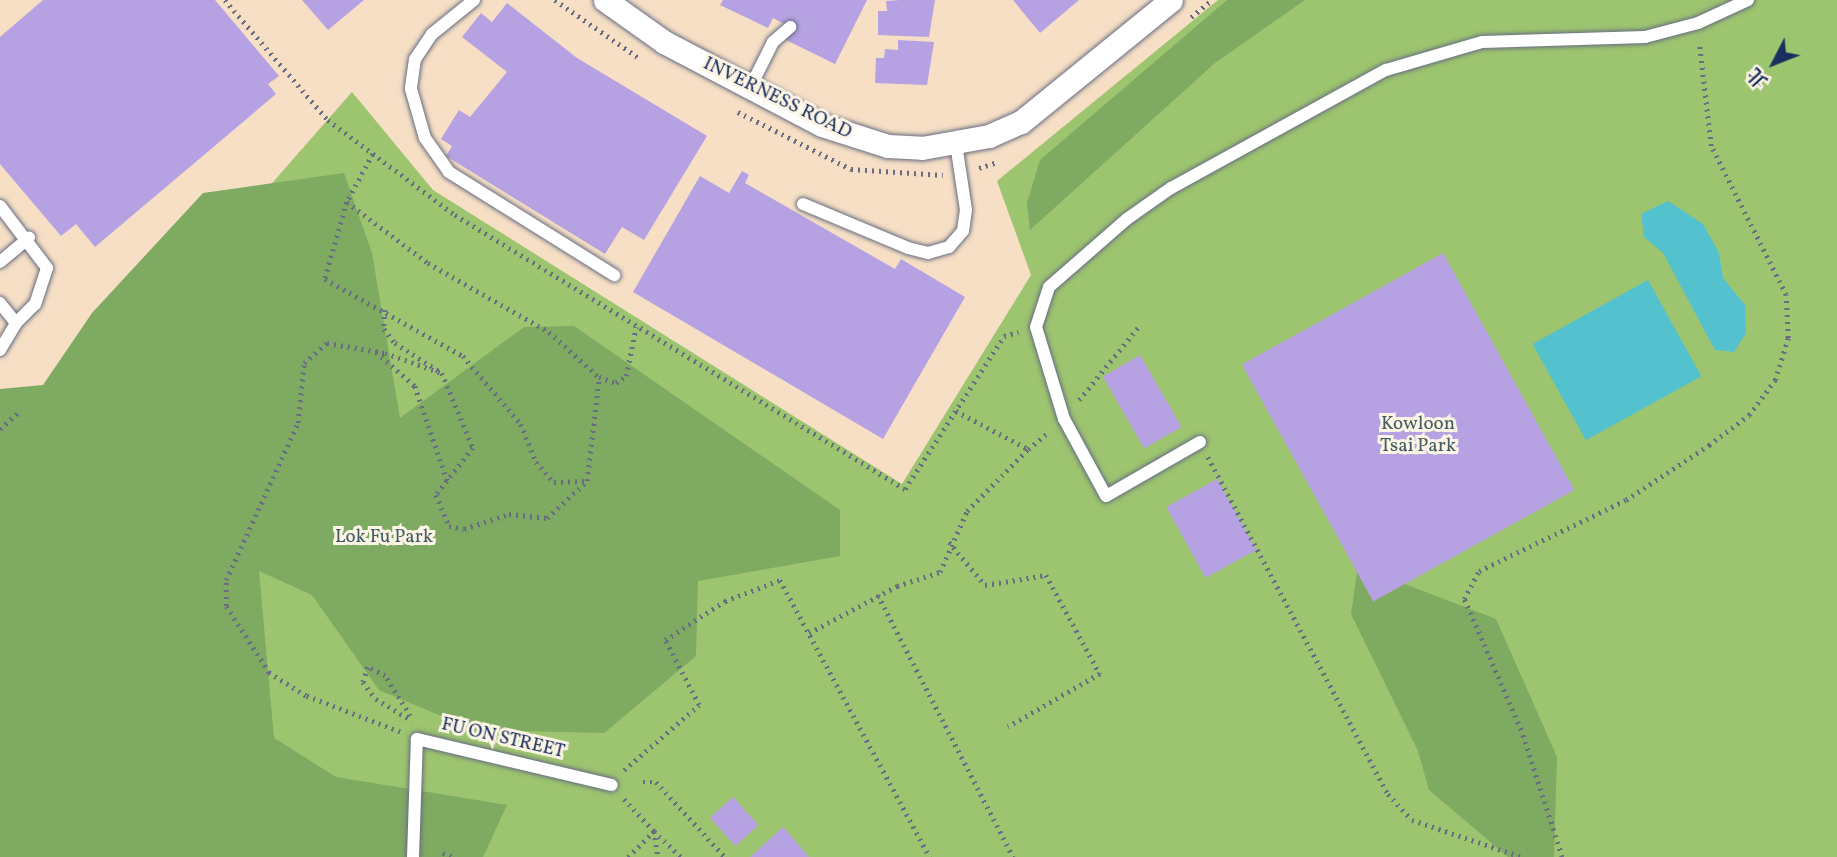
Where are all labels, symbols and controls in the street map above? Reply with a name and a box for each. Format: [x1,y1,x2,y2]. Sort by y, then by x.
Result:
north arrow [1739,28,1809,98]
street label: INVERNESS ROAD [699,53,855,145]
text: 北 [1742,61,1774,93]
park label: Kowloon Tsai Park [1380,414,1456,458]
park label: Lok Fu Park [335,527,433,549]
street label: FU ON STREET [439,714,567,764]

